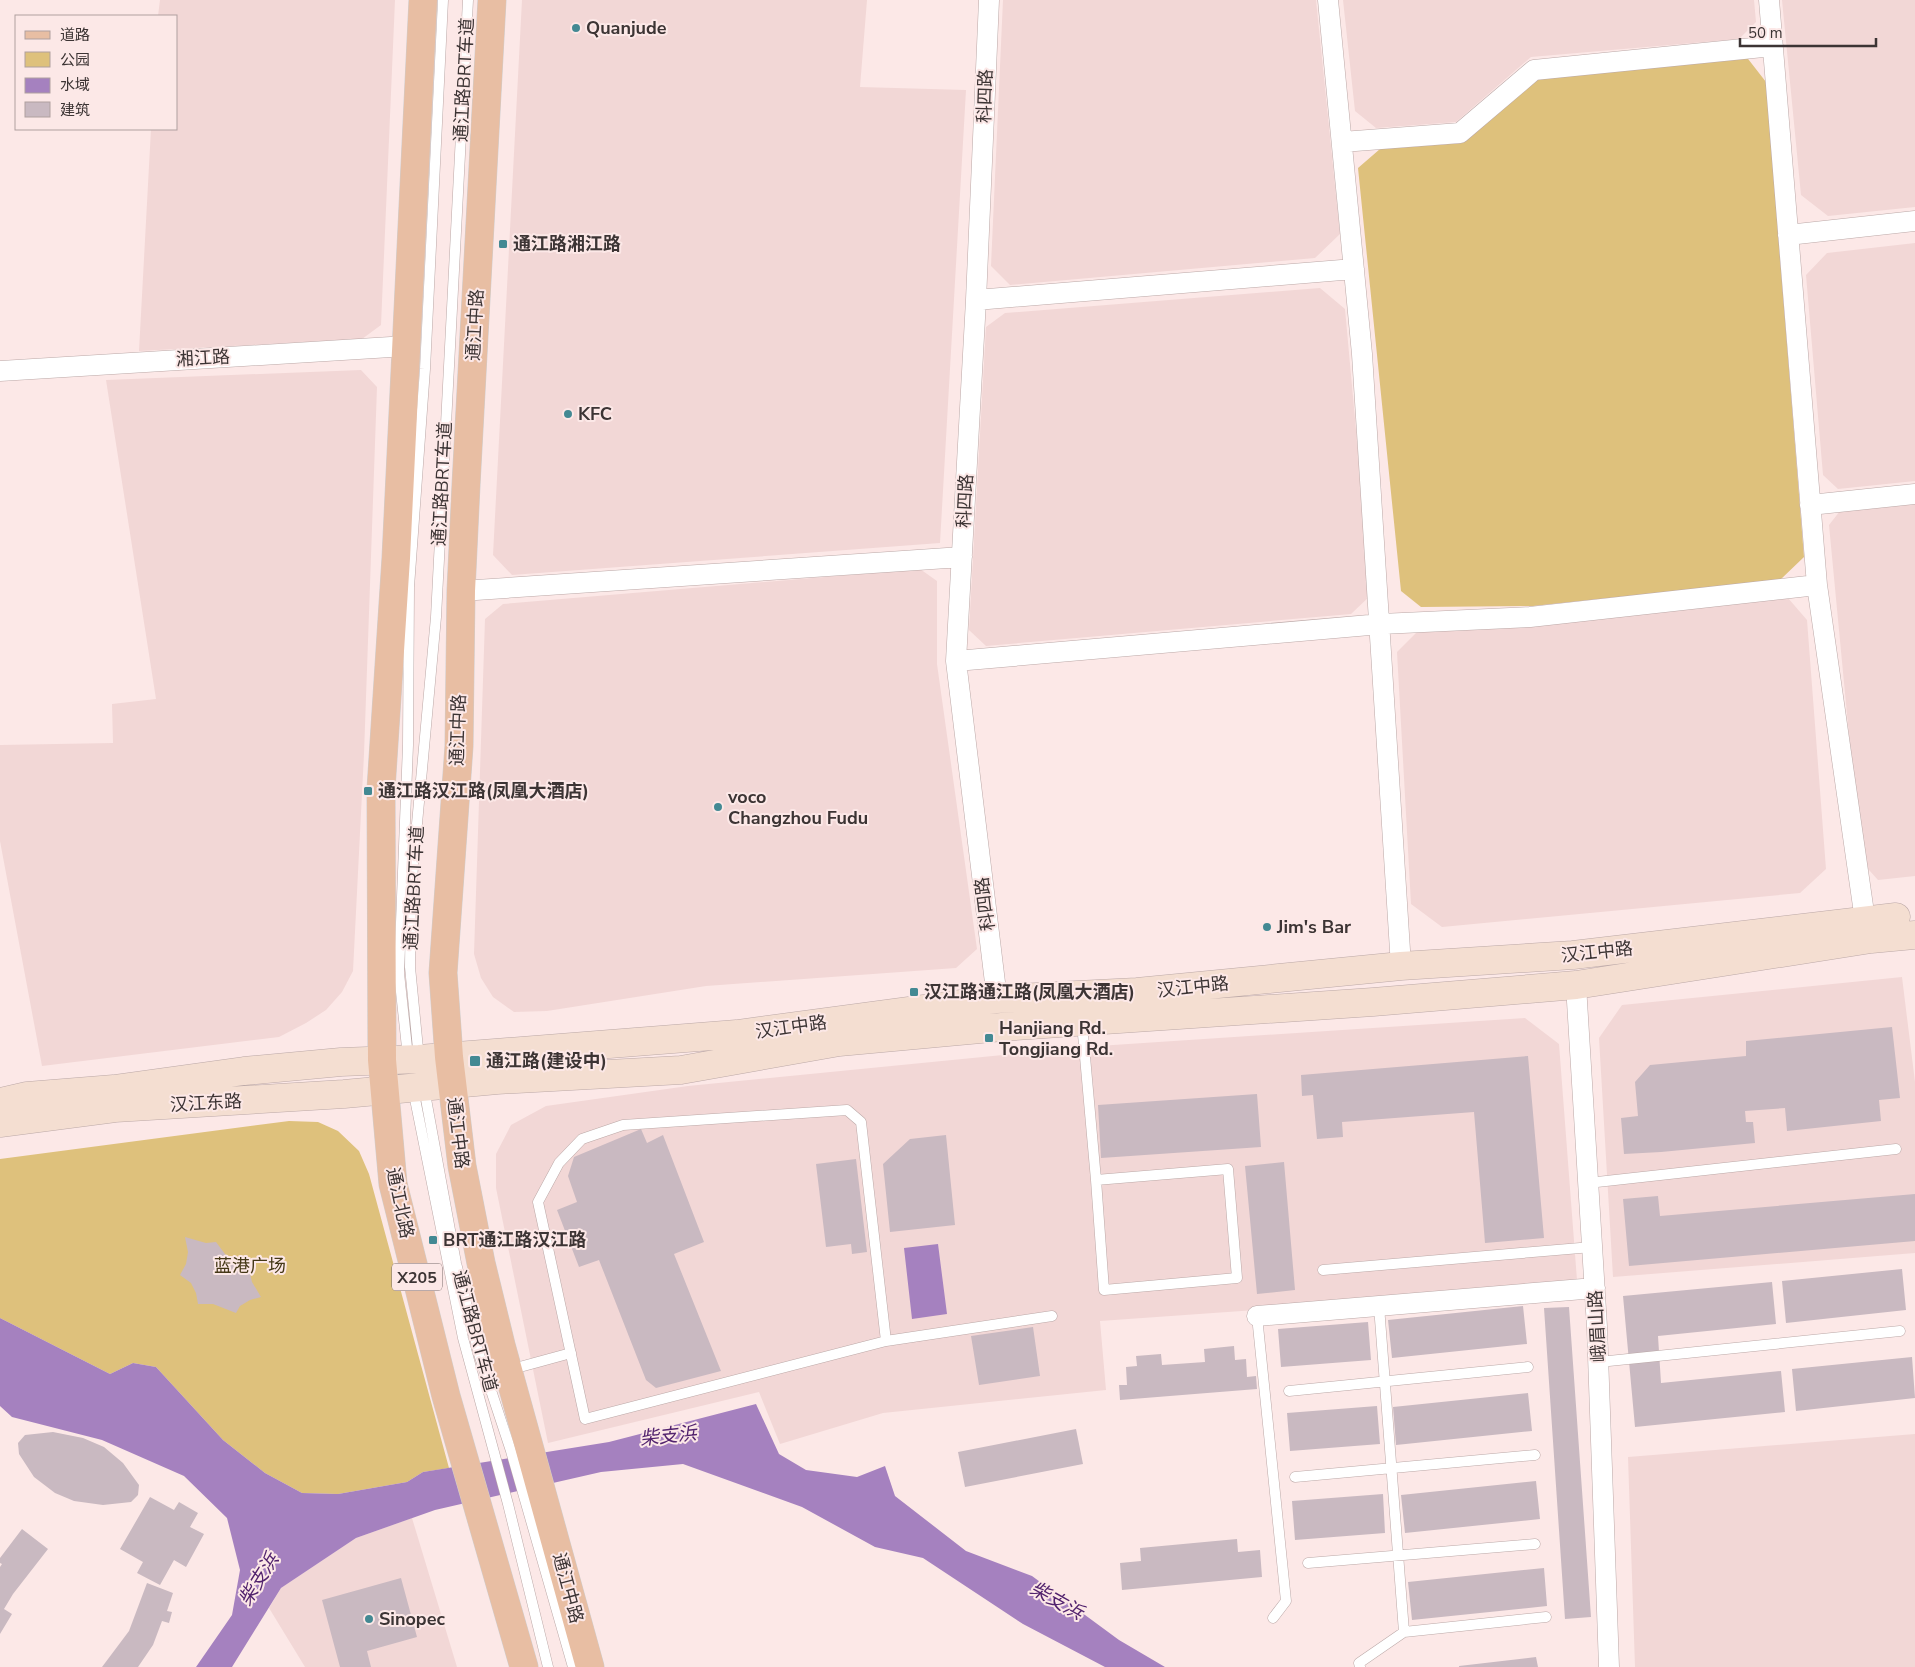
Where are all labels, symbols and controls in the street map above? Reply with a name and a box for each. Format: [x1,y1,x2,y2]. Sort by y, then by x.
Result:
legend [15,15,178,130]
scale bar [1740,15,1876,47]
place label: Quanjude [586,16,667,40]
street label: 通江路BRT车道 [449,17,479,143]
marker: Quanjude [570,22,582,34]
text: 50 m [1748,23,1783,43]
text: 道路 [60,25,90,45]
text: 公园 [60,50,90,70]
street label: 科四路 [972,69,998,123]
text: 水域 [60,75,90,95]
text: 建筑 [60,100,90,120]
place label: 通江路湘江路 [513,232,621,256]
marker: 通江路湘江路 [497,238,509,250]
street label: 通江中路 [461,288,489,362]
street label: 湘江路 [175,345,231,371]
place label: KFC [578,402,612,426]
marker: KFC [562,408,574,420]
street label: 通江路BRT车道 [427,421,457,547]
street label: 科四路 [952,473,978,529]
street label: 通江中路 [445,694,471,766]
place label: 通江路汉江路(凤凰大酒店) [378,779,589,803]
marker: 通江路汉江路(凤凰大酒店) [362,785,374,797]
place label: voco Changzhou Fudu [727,785,868,830]
marker: voco Changzhou Fudu [712,801,724,813]
street label: 通江路BRT车道 [399,825,429,951]
street label: 科四路 [970,876,1000,932]
place label: Jim's Bar [1276,915,1351,939]
marker: Jim's Bar [1261,921,1273,933]
street label: 汉江中路 [1560,936,1634,968]
street label: 汉江中路 [1156,971,1230,1003]
place label: 汉江路通江路(凤凰大酒店) [924,980,1135,1004]
marker: 汉江路通江路(凤凰大酒店) [908,986,920,998]
street label: 汉江中路 [754,1010,828,1044]
place label: Hanjiang Rd. Tongjiang Rd. [999,1016,1113,1061]
marker: Hanjiang Rd. Tongjiang Rd. [983,1032,995,1044]
place label: 通江路(建设中) [486,1049,607,1073]
marker: 通江路(建设中) [468,1054,482,1068]
street label: 汉江东路 [169,1089,243,1117]
street label: 通江中路 [442,1096,474,1170]
street label: 通江北路 [381,1165,419,1241]
place label: BRT通江路汉江路 [443,1228,587,1252]
marker: BRT通江路汉江路 [427,1234,439,1246]
park label: 蓝港广场 [214,1254,286,1278]
road number: X205 [392,1264,442,1290]
street label: 通江路BRT车道 [447,1268,503,1394]
street label: 峨眉山路 [1583,1289,1611,1363]
water label: 柴支浜 [638,1420,700,1452]
water label: 柴支浜 [233,1547,286,1611]
street label: 通江中路 [547,1550,589,1626]
water label: 柴支浜 [1025,1576,1089,1627]
place label: Sinopec [379,1607,445,1631]
marker: Sinopec [363,1613,375,1625]

